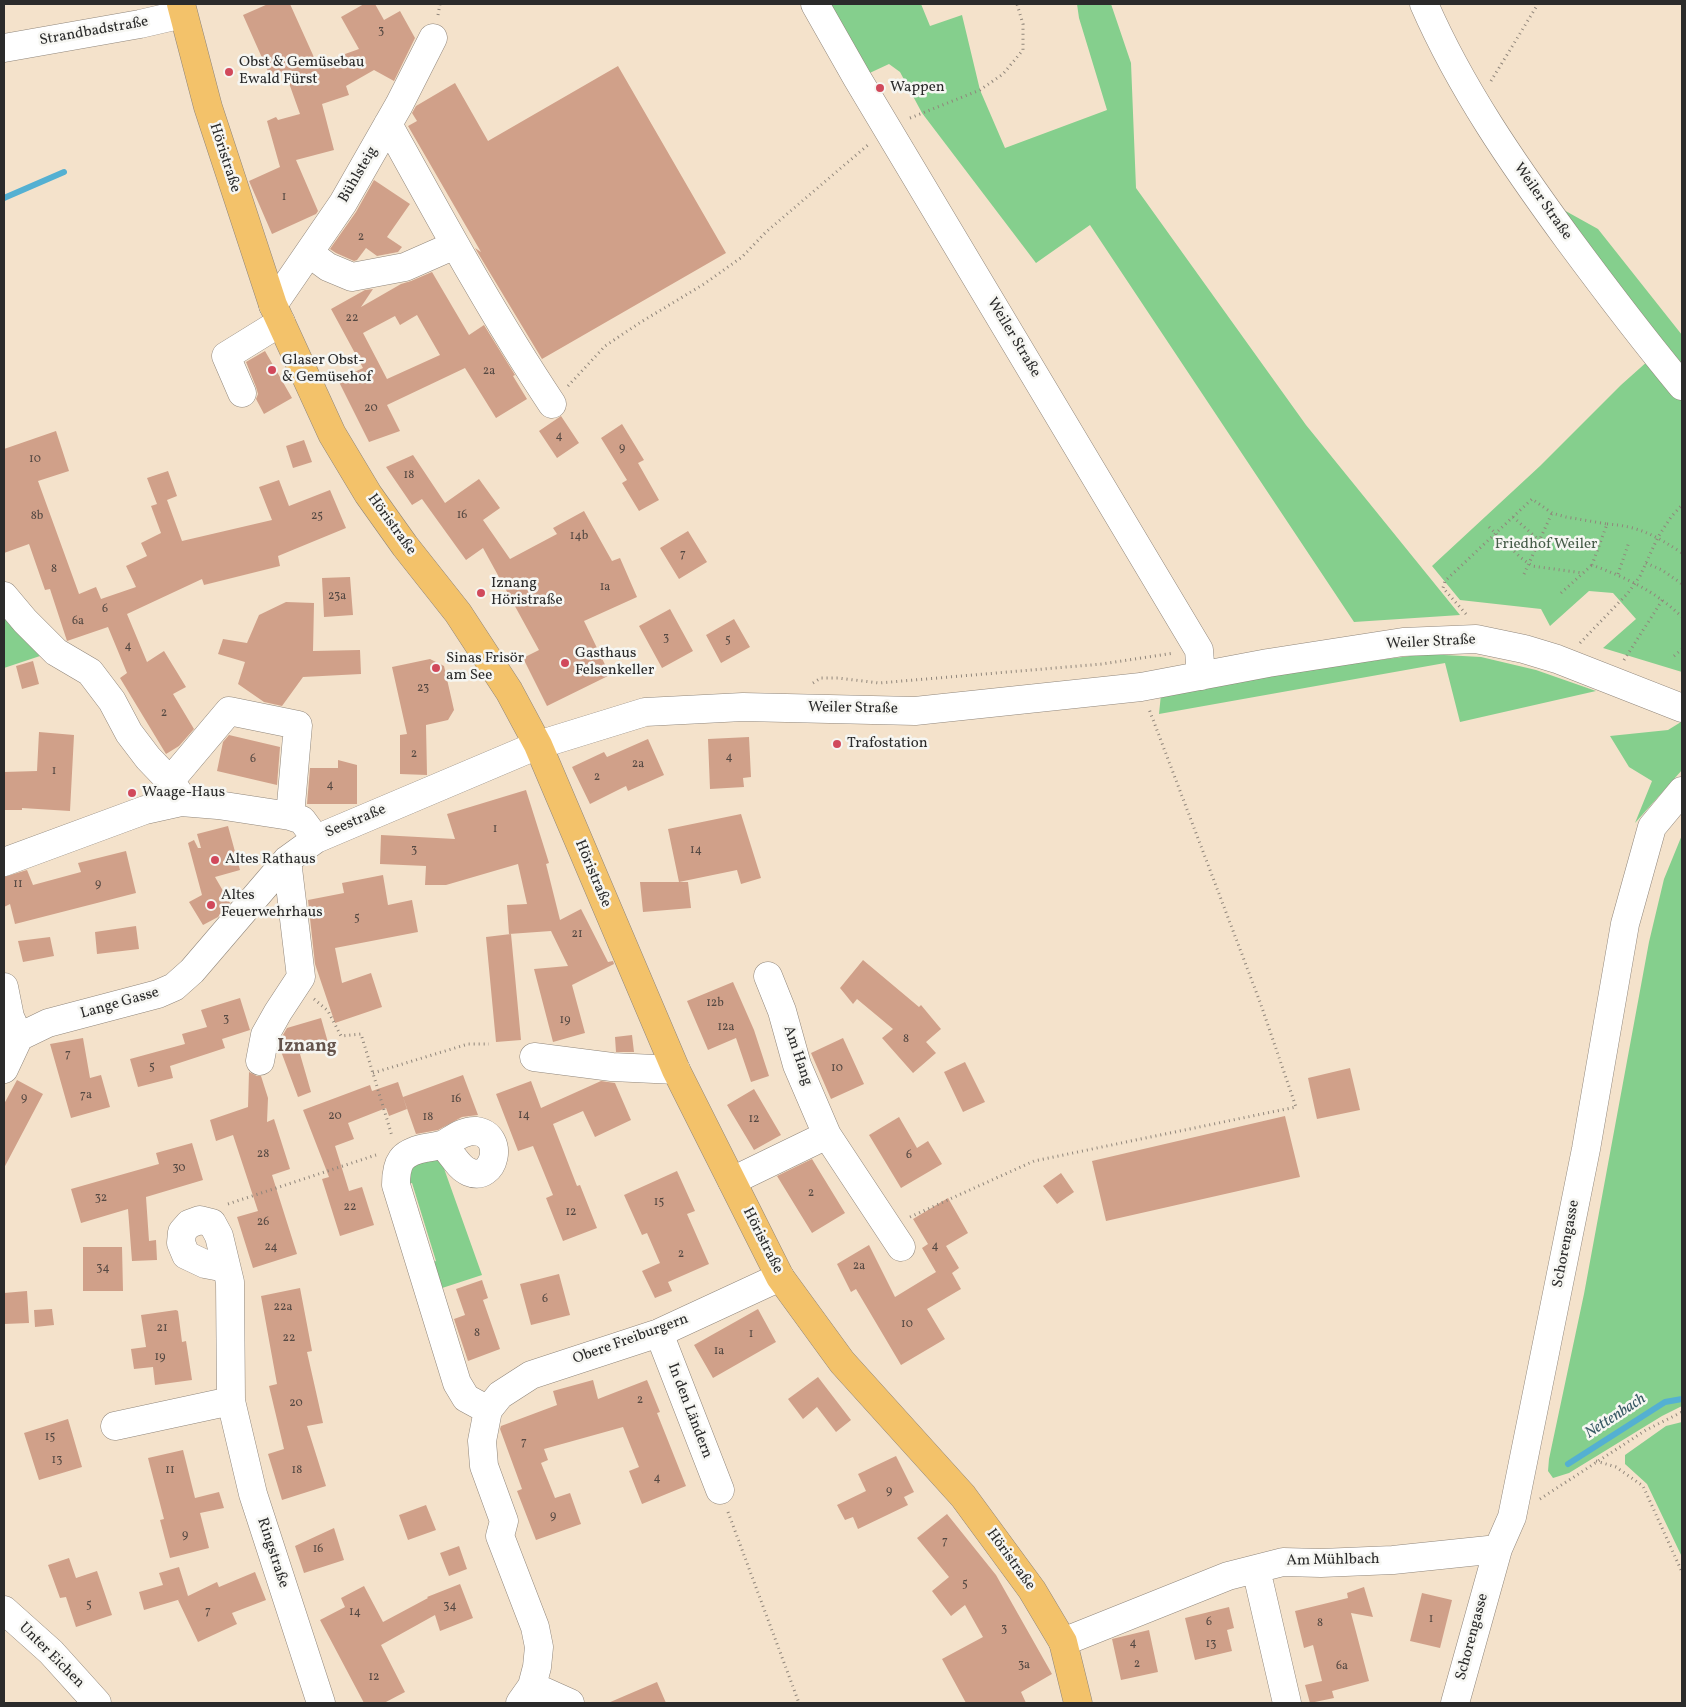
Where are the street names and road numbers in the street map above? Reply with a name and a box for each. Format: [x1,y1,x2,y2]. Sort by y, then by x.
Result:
street label: Strandbadstraße [38,14,150,50]
street label: Höristraße [204,121,244,195]
street label: Bühlsteig [336,144,382,206]
street label: Weiler Straße [1509,160,1575,244]
street label: Weiler Straße [982,295,1044,381]
street label: Höristraße [363,491,419,559]
street label: Weiler Straße [1386,632,1476,654]
street label: Weiler Straße [808,699,898,719]
street label: Seestraße [323,801,389,843]
street label: Höristraße [570,838,614,910]
street label: Lange Gasse [79,984,161,1024]
street label: Am Hang [778,1024,816,1088]
street label: Schorengasse [1550,1199,1584,1289]
street label: Höristraße [738,1205,786,1277]
street label: Obere Freiburgern [571,1311,691,1369]
street label: In den Ländern [663,1361,715,1461]
street label: Ringstraße [252,1516,292,1590]
street label: Höristraße [982,1526,1038,1594]
street label: Am Mühlbach [1286,1551,1380,1571]
street label: Schorengasse [1453,1592,1493,1682]
street label: Unter Eichen [14,1619,88,1693]

